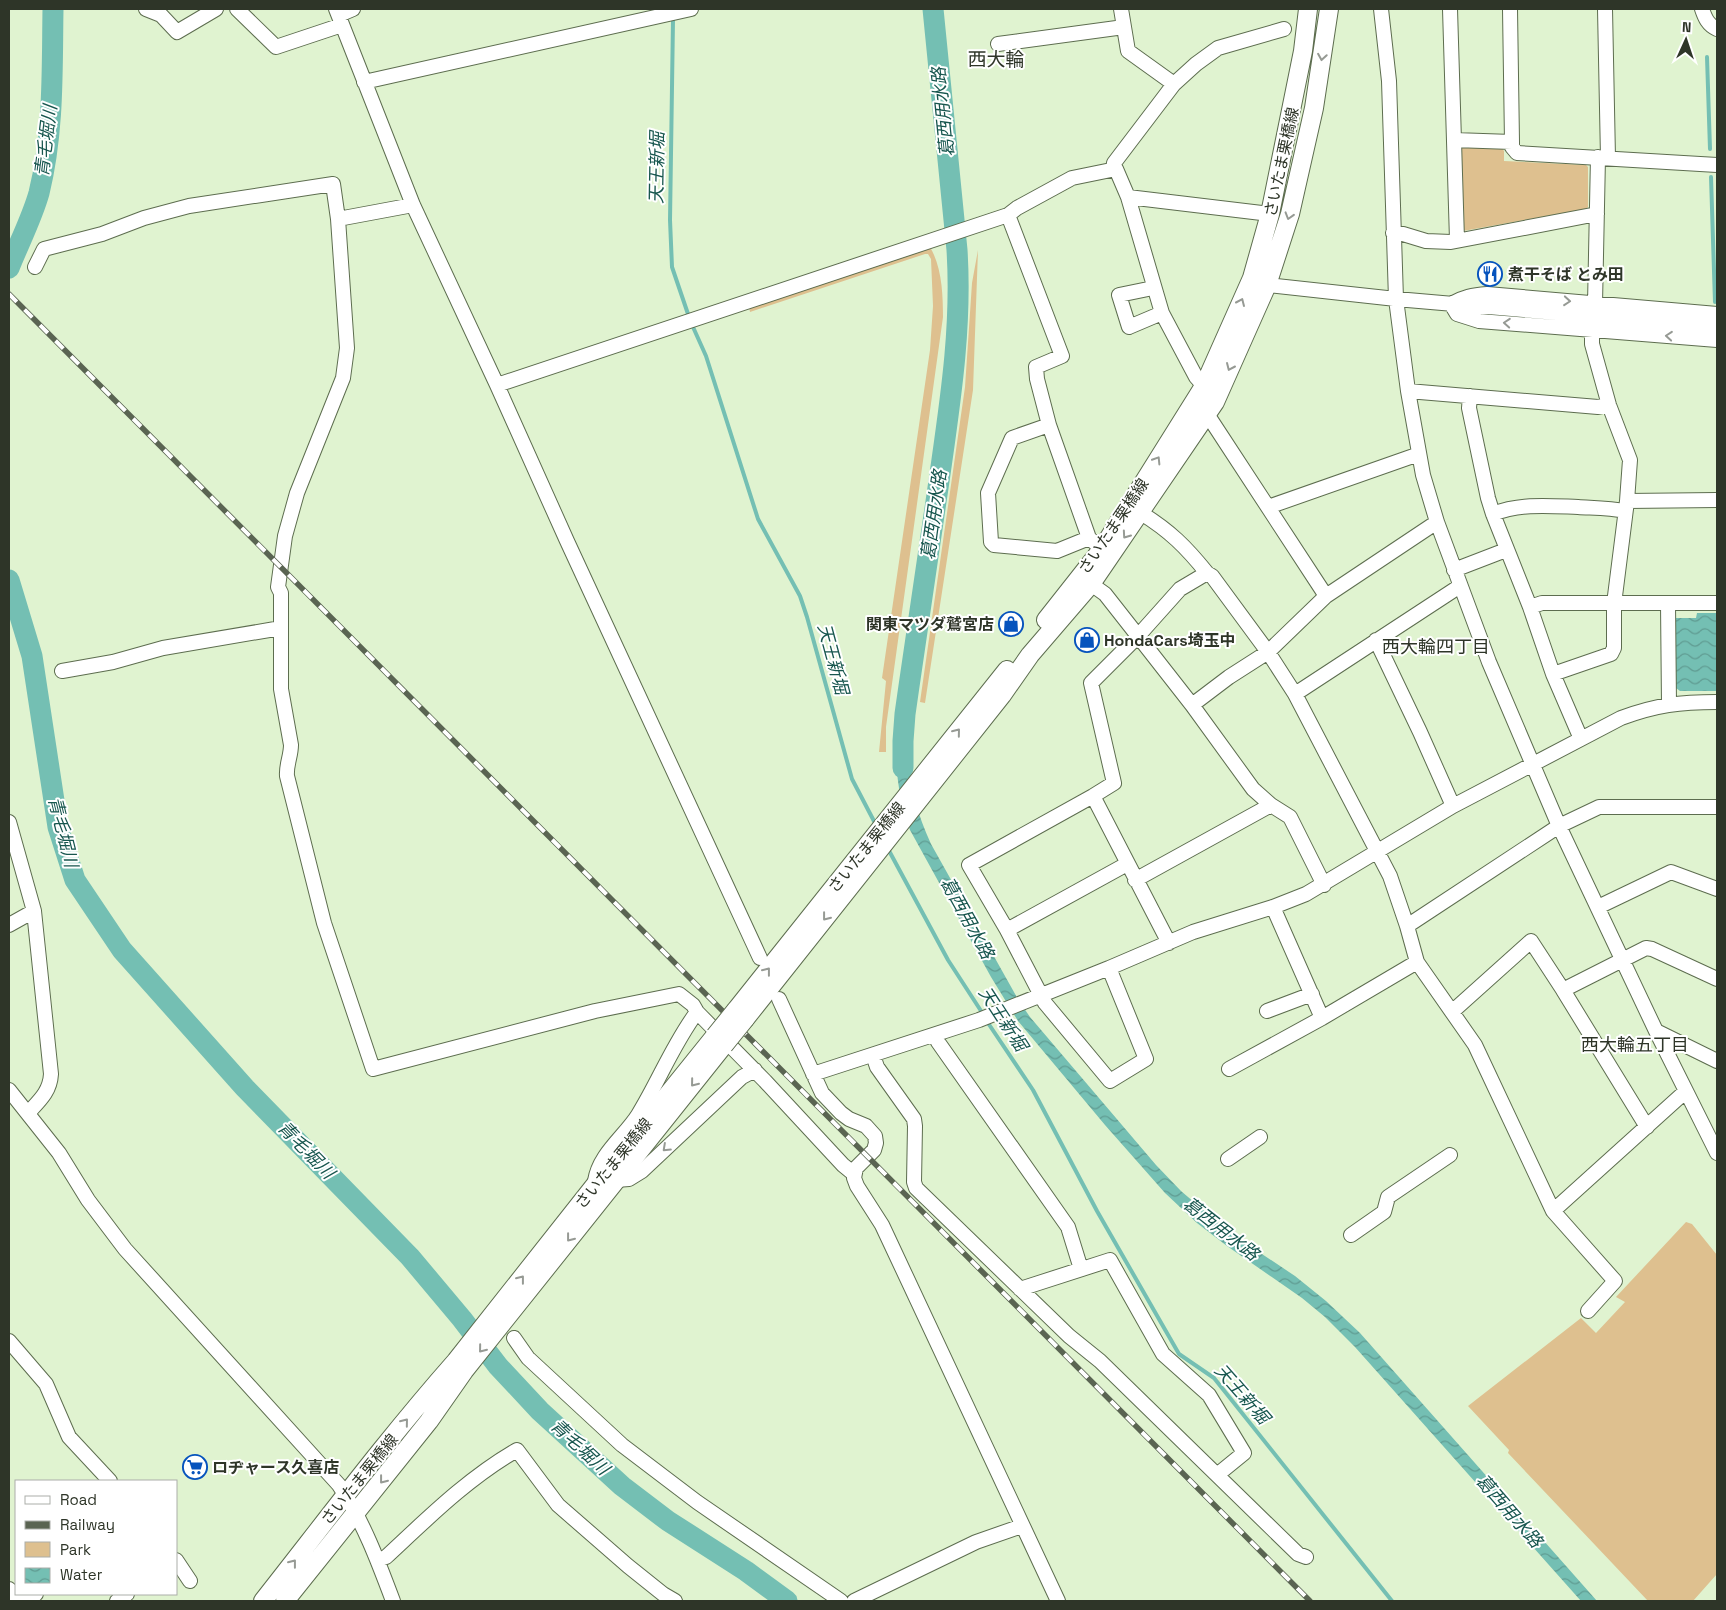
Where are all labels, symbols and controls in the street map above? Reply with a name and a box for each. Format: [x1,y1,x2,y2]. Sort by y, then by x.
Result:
north arrow [1661,15,1711,65]
text: N [1682,18,1692,36]
district label: 西大輪 [967,47,1025,72]
one-way arrow [1317,53,1328,61]
water label: 葛西用水路 [926,64,959,158]
water label: 青毛堀川 [30,102,62,178]
street label: さいたま栗橋線 [1260,105,1303,219]
water label: 天王新堀 [644,129,669,204]
one-way arrow [1284,212,1295,220]
restaurant icon: 煮干そば とみ田 [1477,261,1503,287]
place label: 煮干そば とみ田 [1508,264,1624,285]
one-way arrow [1563,296,1571,307]
one-way arrow [1235,298,1246,307]
one-way arrow [1502,317,1510,328]
one-way arrow [1664,330,1672,341]
one-way arrow [1226,362,1237,371]
one-way arrow [1151,457,1160,466]
water label: 葛西用水路 [916,467,951,561]
street label: さいたま栗橋線 [1074,474,1153,578]
one-way arrow [1123,529,1132,538]
shop icon: 関東マツダ鷲宮店 [998,611,1024,637]
place label: 関東マツダ鷲宮店 [866,614,994,635]
water label: 天王新堀 [813,621,855,700]
shop icon: HondaCars埼玉中 [1074,627,1100,653]
place label: HondaCars埼玉中 [1104,630,1236,651]
district label: 西大輪四丁目 [1382,635,1490,658]
one-way arrow [952,729,960,738]
water label: 青毛堀川 [44,794,84,872]
street label: さいたま栗橋線 [823,797,910,897]
water label: 葛西用水路 [936,873,1000,964]
one-way arrow [823,911,832,921]
one-way arrow [761,968,770,977]
water label: 天王新堀 [974,982,1034,1058]
district label: 西大輪五丁目 [1581,1033,1689,1056]
one-way arrow [691,1077,699,1086]
street label: さいたま栗橋線 [570,1113,657,1213]
water label: 青毛堀川 [273,1116,341,1185]
one-way arrow [663,1142,672,1151]
water label: 葛西用水路 [1179,1192,1265,1267]
one-way arrow [568,1232,576,1241]
one-way arrow [515,1275,524,1285]
one-way arrow [479,1343,487,1352]
water label: 天王新堀 [1210,1359,1277,1431]
water label: 青毛堀川 [546,1414,616,1481]
one-way arrow [399,1419,407,1428]
street label: さいたま栗橋線 [316,1429,403,1529]
supermarket icon: ロヂャース久喜店 [182,1454,208,1480]
place label: ロヂャース久喜店 [212,1457,339,1478]
water label: 葛西用水路 [1471,1469,1549,1554]
one-way arrow [380,1474,388,1483]
legend [15,1480,178,1595]
text: Road [60,1490,97,1509]
text: Railway [60,1515,115,1534]
text: Park [60,1540,91,1559]
one-way arrow [287,1560,295,1569]
text: Water [60,1565,103,1584]

